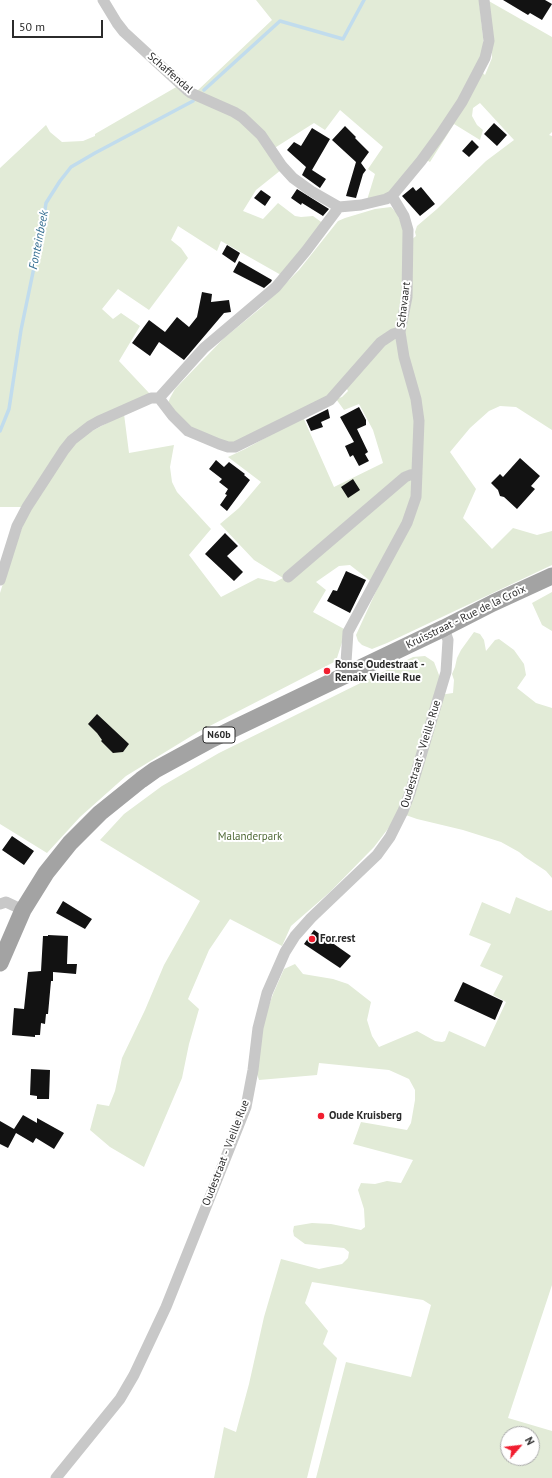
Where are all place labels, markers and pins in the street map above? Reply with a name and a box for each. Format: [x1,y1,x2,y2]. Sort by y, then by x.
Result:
place label: Ronse Oudestraat - Renaix Vieille Rue [335,658,425,684]
marker: Ronse Oudestraat - Renaix Vieille Rue [322,666,332,676]
place label: For.rest [320,932,355,946]
marker: For.rest [307,934,317,944]
place label: Oude Kruisberg [329,1109,402,1123]
marker: Oude Kruisberg [316,1111,326,1121]

